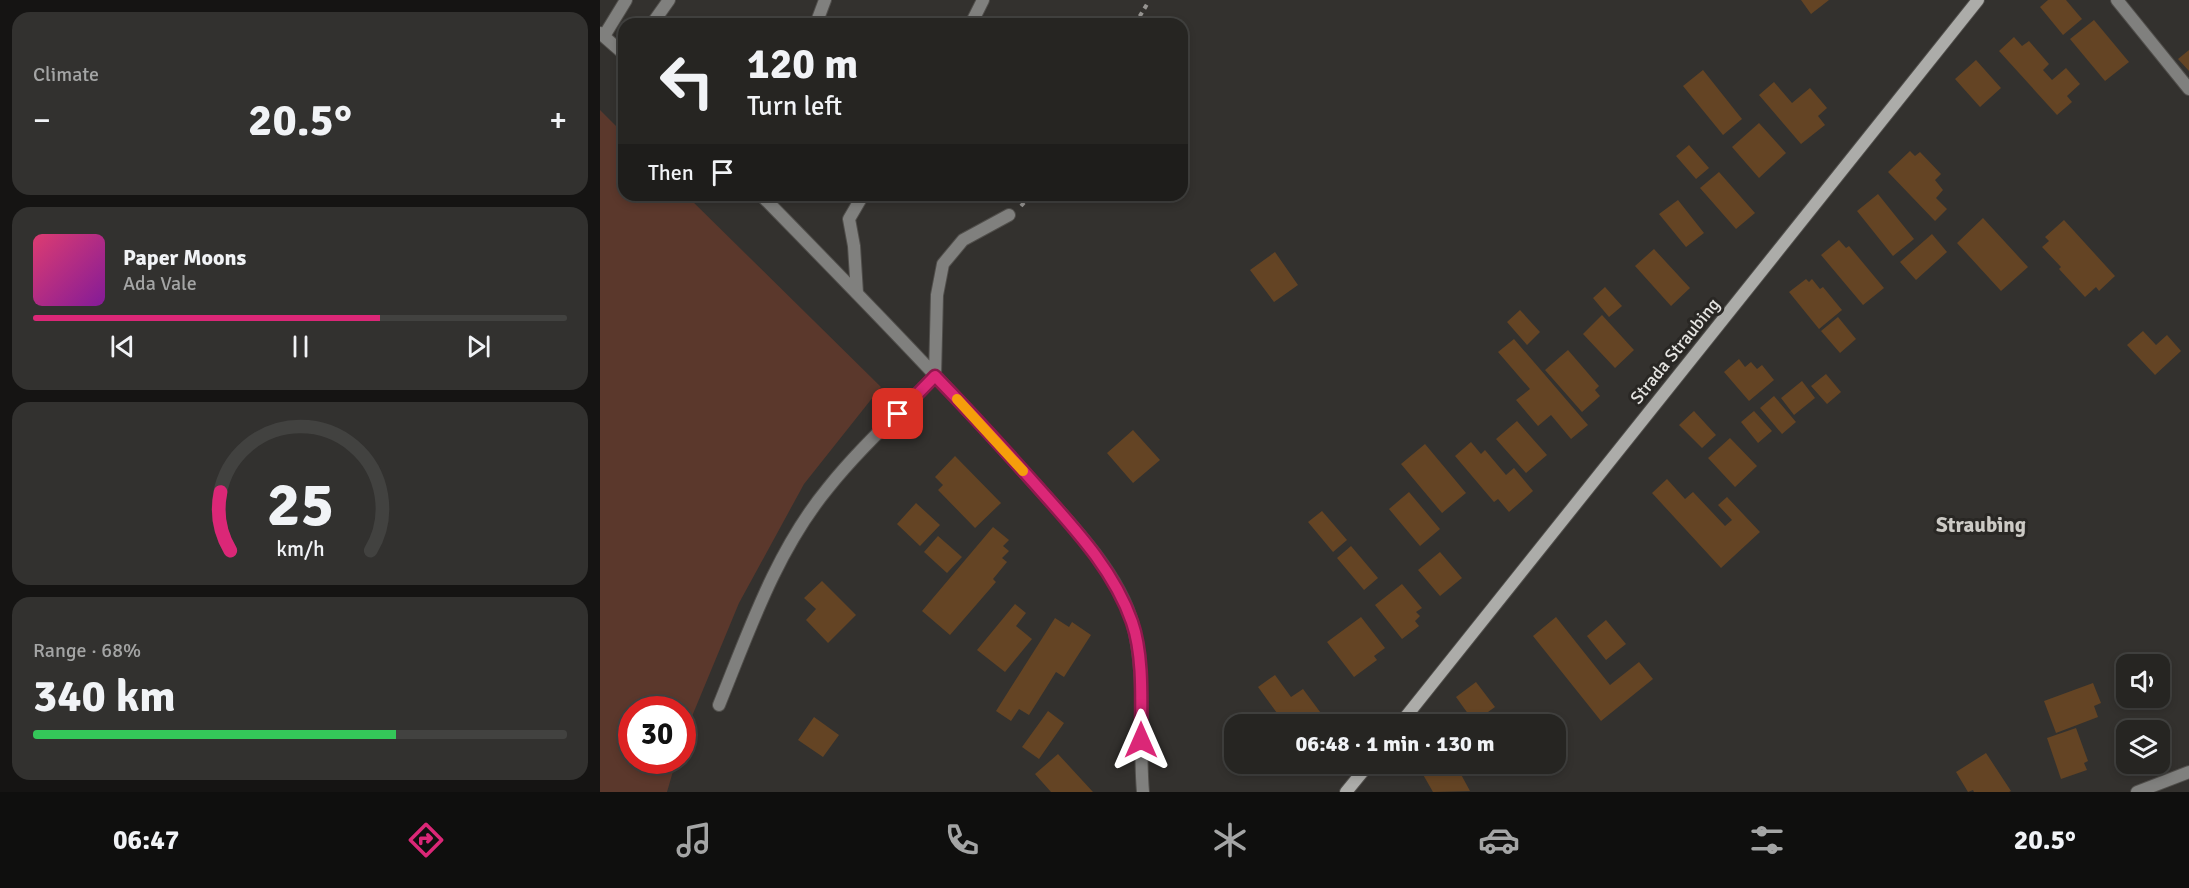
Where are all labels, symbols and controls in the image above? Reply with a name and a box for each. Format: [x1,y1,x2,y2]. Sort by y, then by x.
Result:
text: 120 m [747,39,858,90]
icon: left [648,42,726,120]
text: Climate [33,62,99,87]
text: Turn left [747,90,842,123]
text: 20.5° [248,93,352,148]
text: − [33,100,51,141]
text: + [549,100,567,141]
icon: arrive [706,156,739,189]
text: Then [648,159,694,186]
text: Paper Moons [123,244,246,271]
text: Ada Vale [123,271,197,296]
street label: Strada Straubing [1626,294,1724,408]
icon: previous [106,330,139,363]
icon: pause [284,330,317,363]
icon: next [462,330,495,363]
pin [872,388,923,439]
icon: arrive [881,397,914,430]
text: 25 [266,466,334,543]
district label: Straubing [1936,512,2026,538]
text: km/h [276,536,324,562]
text: Range · 68% [33,638,141,663]
map controls [2116,654,2170,774]
button: sound [2116,654,2170,708]
text: 340 km [33,669,176,724]
speed limit sign: 30 [618,696,696,774]
position arrow [1109,708,1173,772]
button: layers [2116,720,2170,774]
text: 06:48 · 1 min · 130 m [1295,730,1495,757]
icon: directions [405,819,447,861]
icon: music [673,819,715,861]
icon: phone [941,819,983,861]
icon: climate [1209,819,1251,861]
icon: car [1478,819,1520,861]
icon: filters [1746,819,1788,861]
text: 06:47 [113,824,179,857]
text: 20.5° [2014,824,2076,857]

